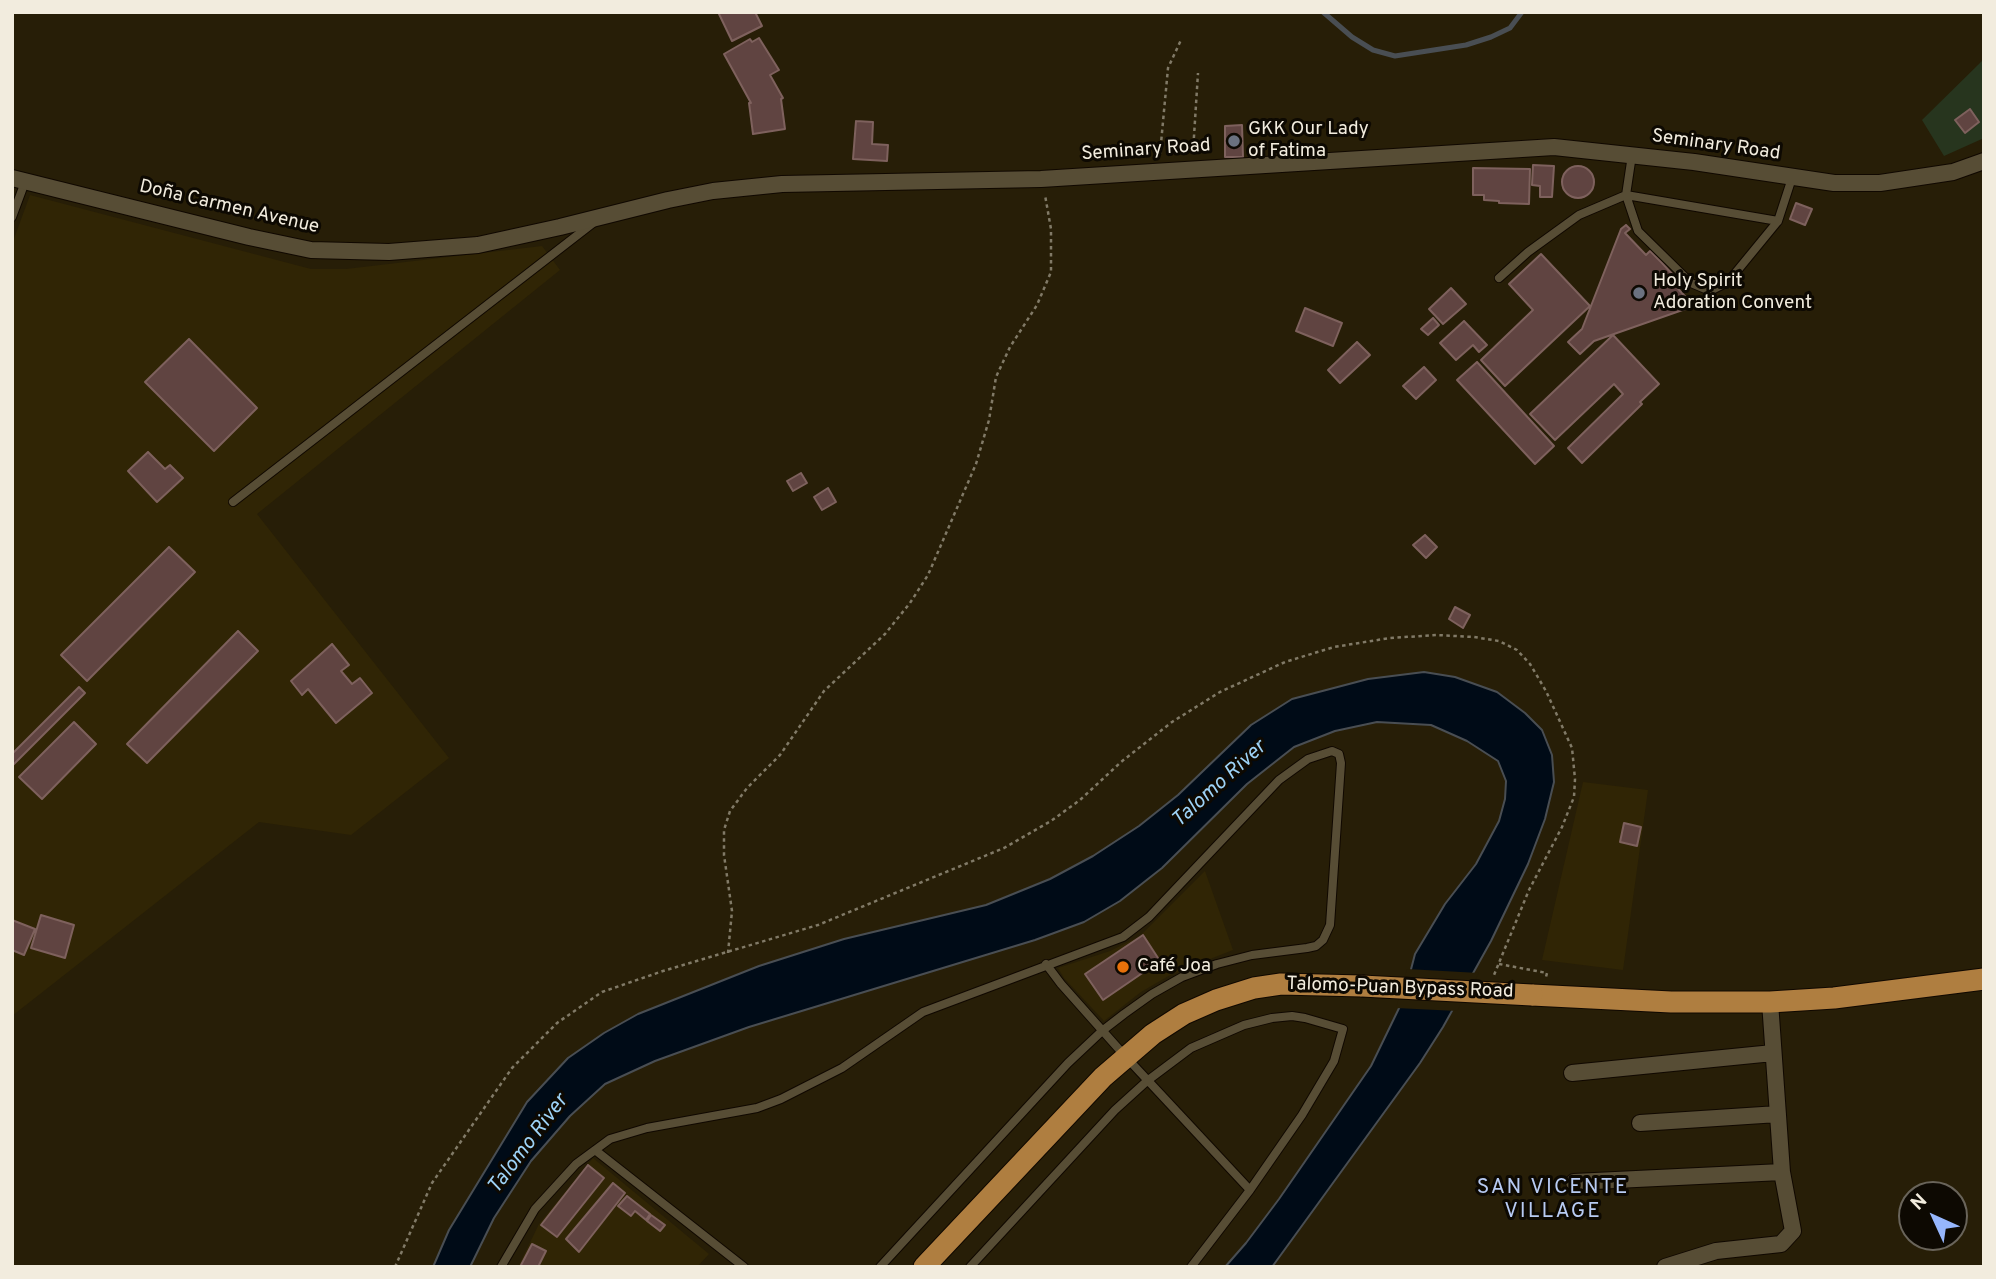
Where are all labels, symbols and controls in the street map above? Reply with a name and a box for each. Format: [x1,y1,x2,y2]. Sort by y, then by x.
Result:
place label: GKK Our Lady of Fatima [1248,119,1369,163]
street label: Seminary Road [1650,126,1782,166]
marker: GKK Our Lady of Fatima [1226,133,1242,149]
street label: Seminary Road [1081,135,1211,167]
street label: Doña Carmen Avenue [137,176,321,240]
place label: Holy Spirit Adoration Convent [1653,271,1812,315]
marker: Holy Spirit Adoration Convent [1631,285,1647,301]
water label: Talomo River [1168,736,1272,834]
place label: Café Joa [1137,956,1211,978]
marker: Café Joa [1115,959,1131,975]
street label: Talomo-Puan Bypass Road [1286,974,1514,1004]
water label: Talomo River [483,1090,575,1200]
district label: SAN VICENTE VILLAGE [1478,1176,1628,1226]
north arrow [1898,1181,1968,1251]
text: N [1906,1189,1933,1216]

